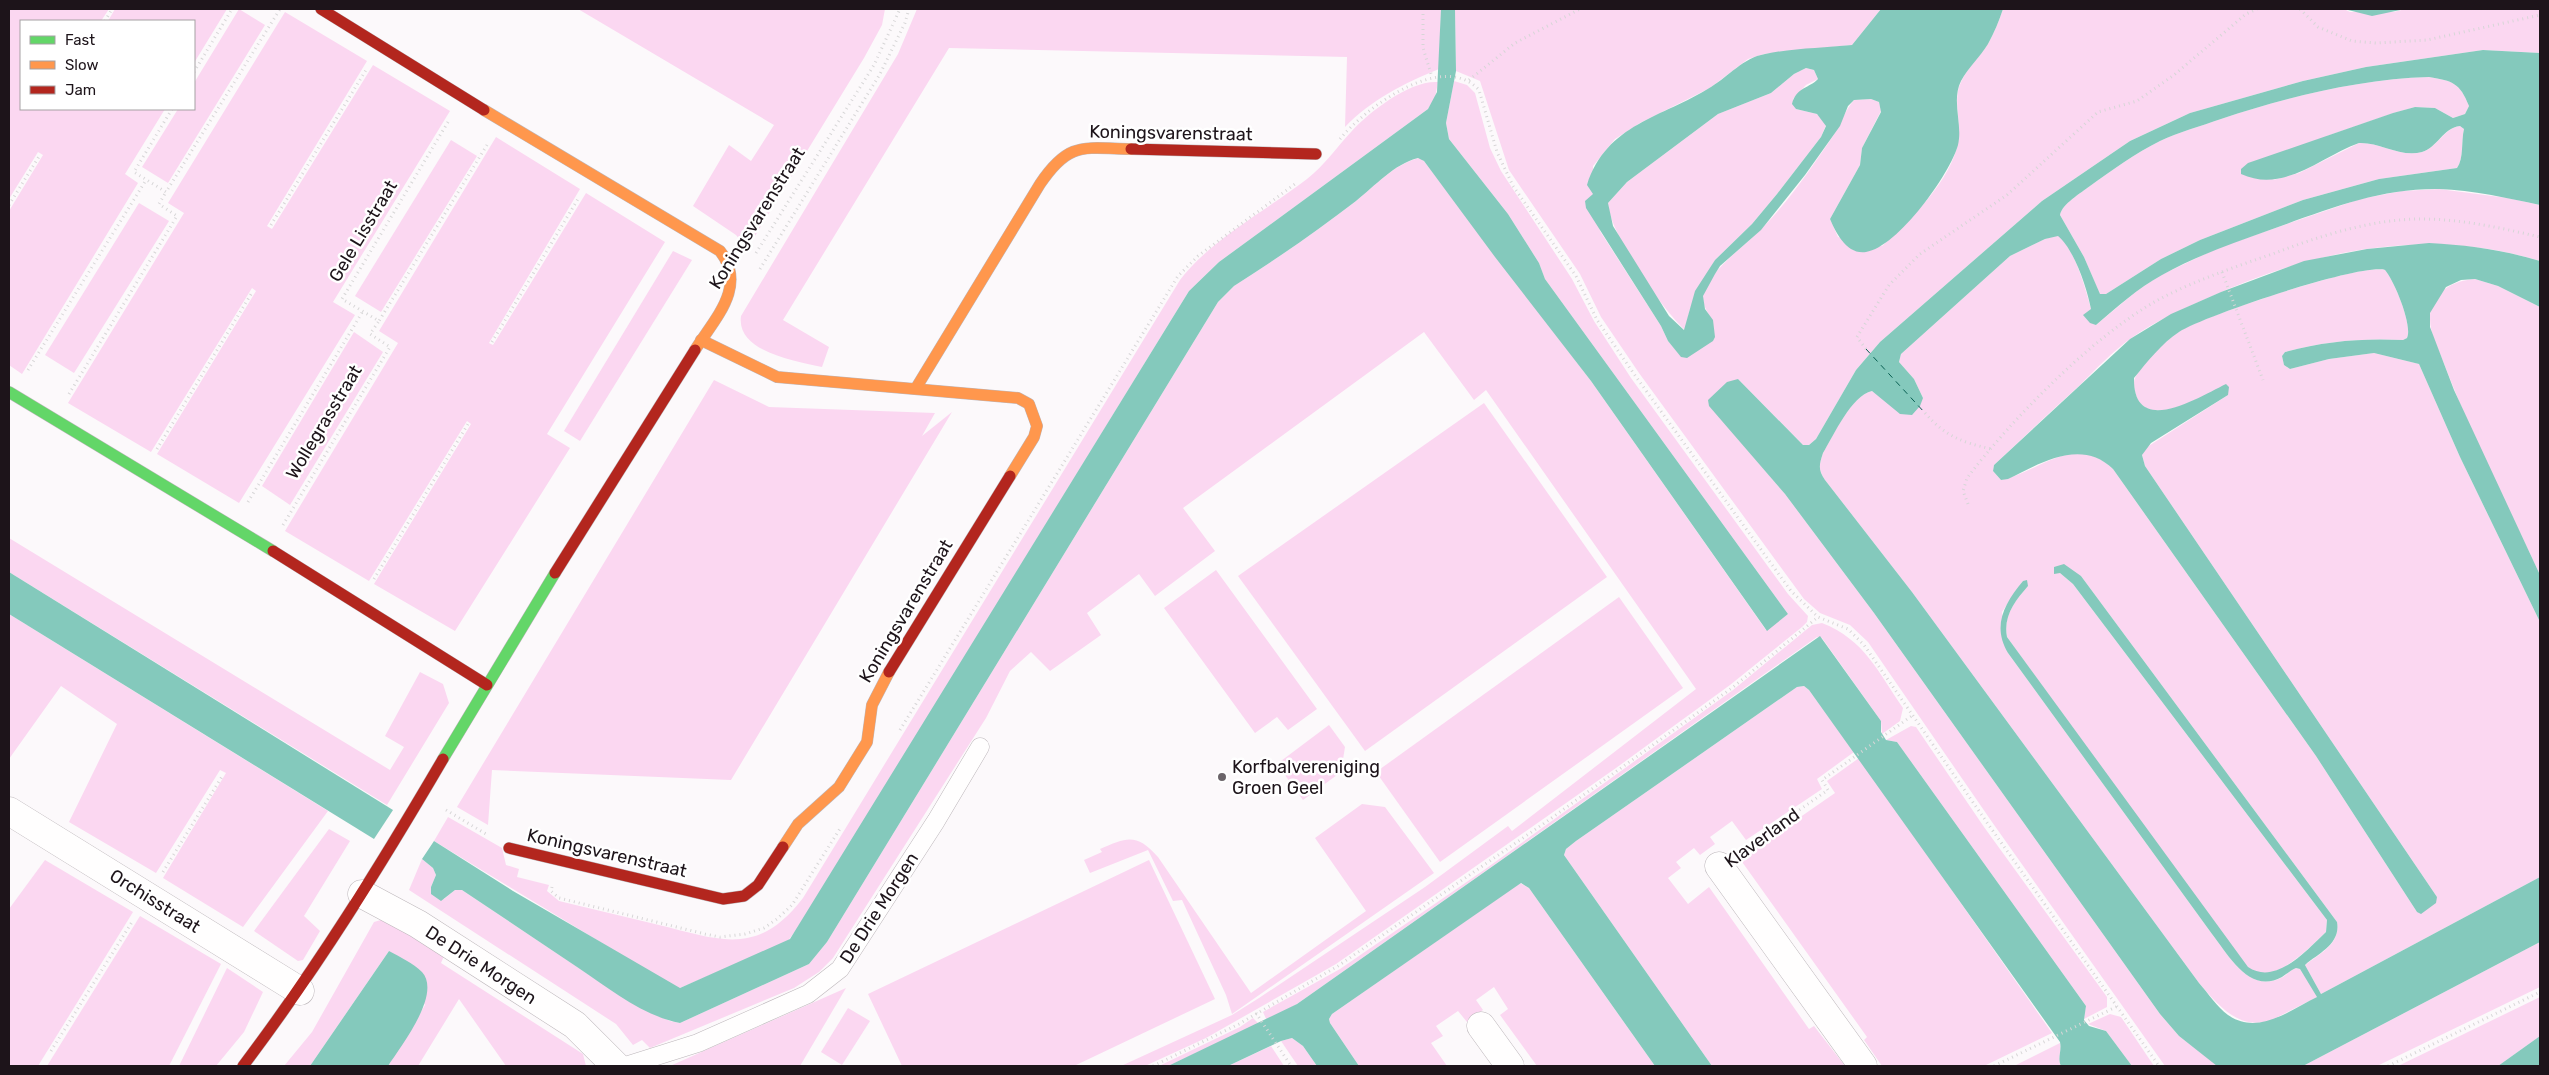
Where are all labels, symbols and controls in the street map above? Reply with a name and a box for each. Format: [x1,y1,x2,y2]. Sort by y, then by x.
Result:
legend [20,20,195,110]
text: Fast [65,31,95,49]
text: Slow [65,56,98,74]
text: Jam [65,81,96,99]
street label: Koningsvarenstraat [1089,121,1253,145]
street label: Koningsvarenstraat [704,143,810,293]
street label: Gele Lisstraat [324,176,402,286]
street label: Wollegrasstraat [281,361,367,483]
street label: Koningsvarenstraat [855,535,957,687]
place label: Korfbalvereniging Groen Geel [1232,756,1380,799]
marker: Korfbalvereniging Groen Geel [1216,771,1228,783]
street label: Klaverland [1720,803,1804,873]
street label: Koningsvarenstraat [525,824,689,882]
street label: De Drie Morgen [835,848,923,968]
street label: Orchisstraat [105,864,205,938]
street label: De Drie Morgen [421,921,541,1009]

